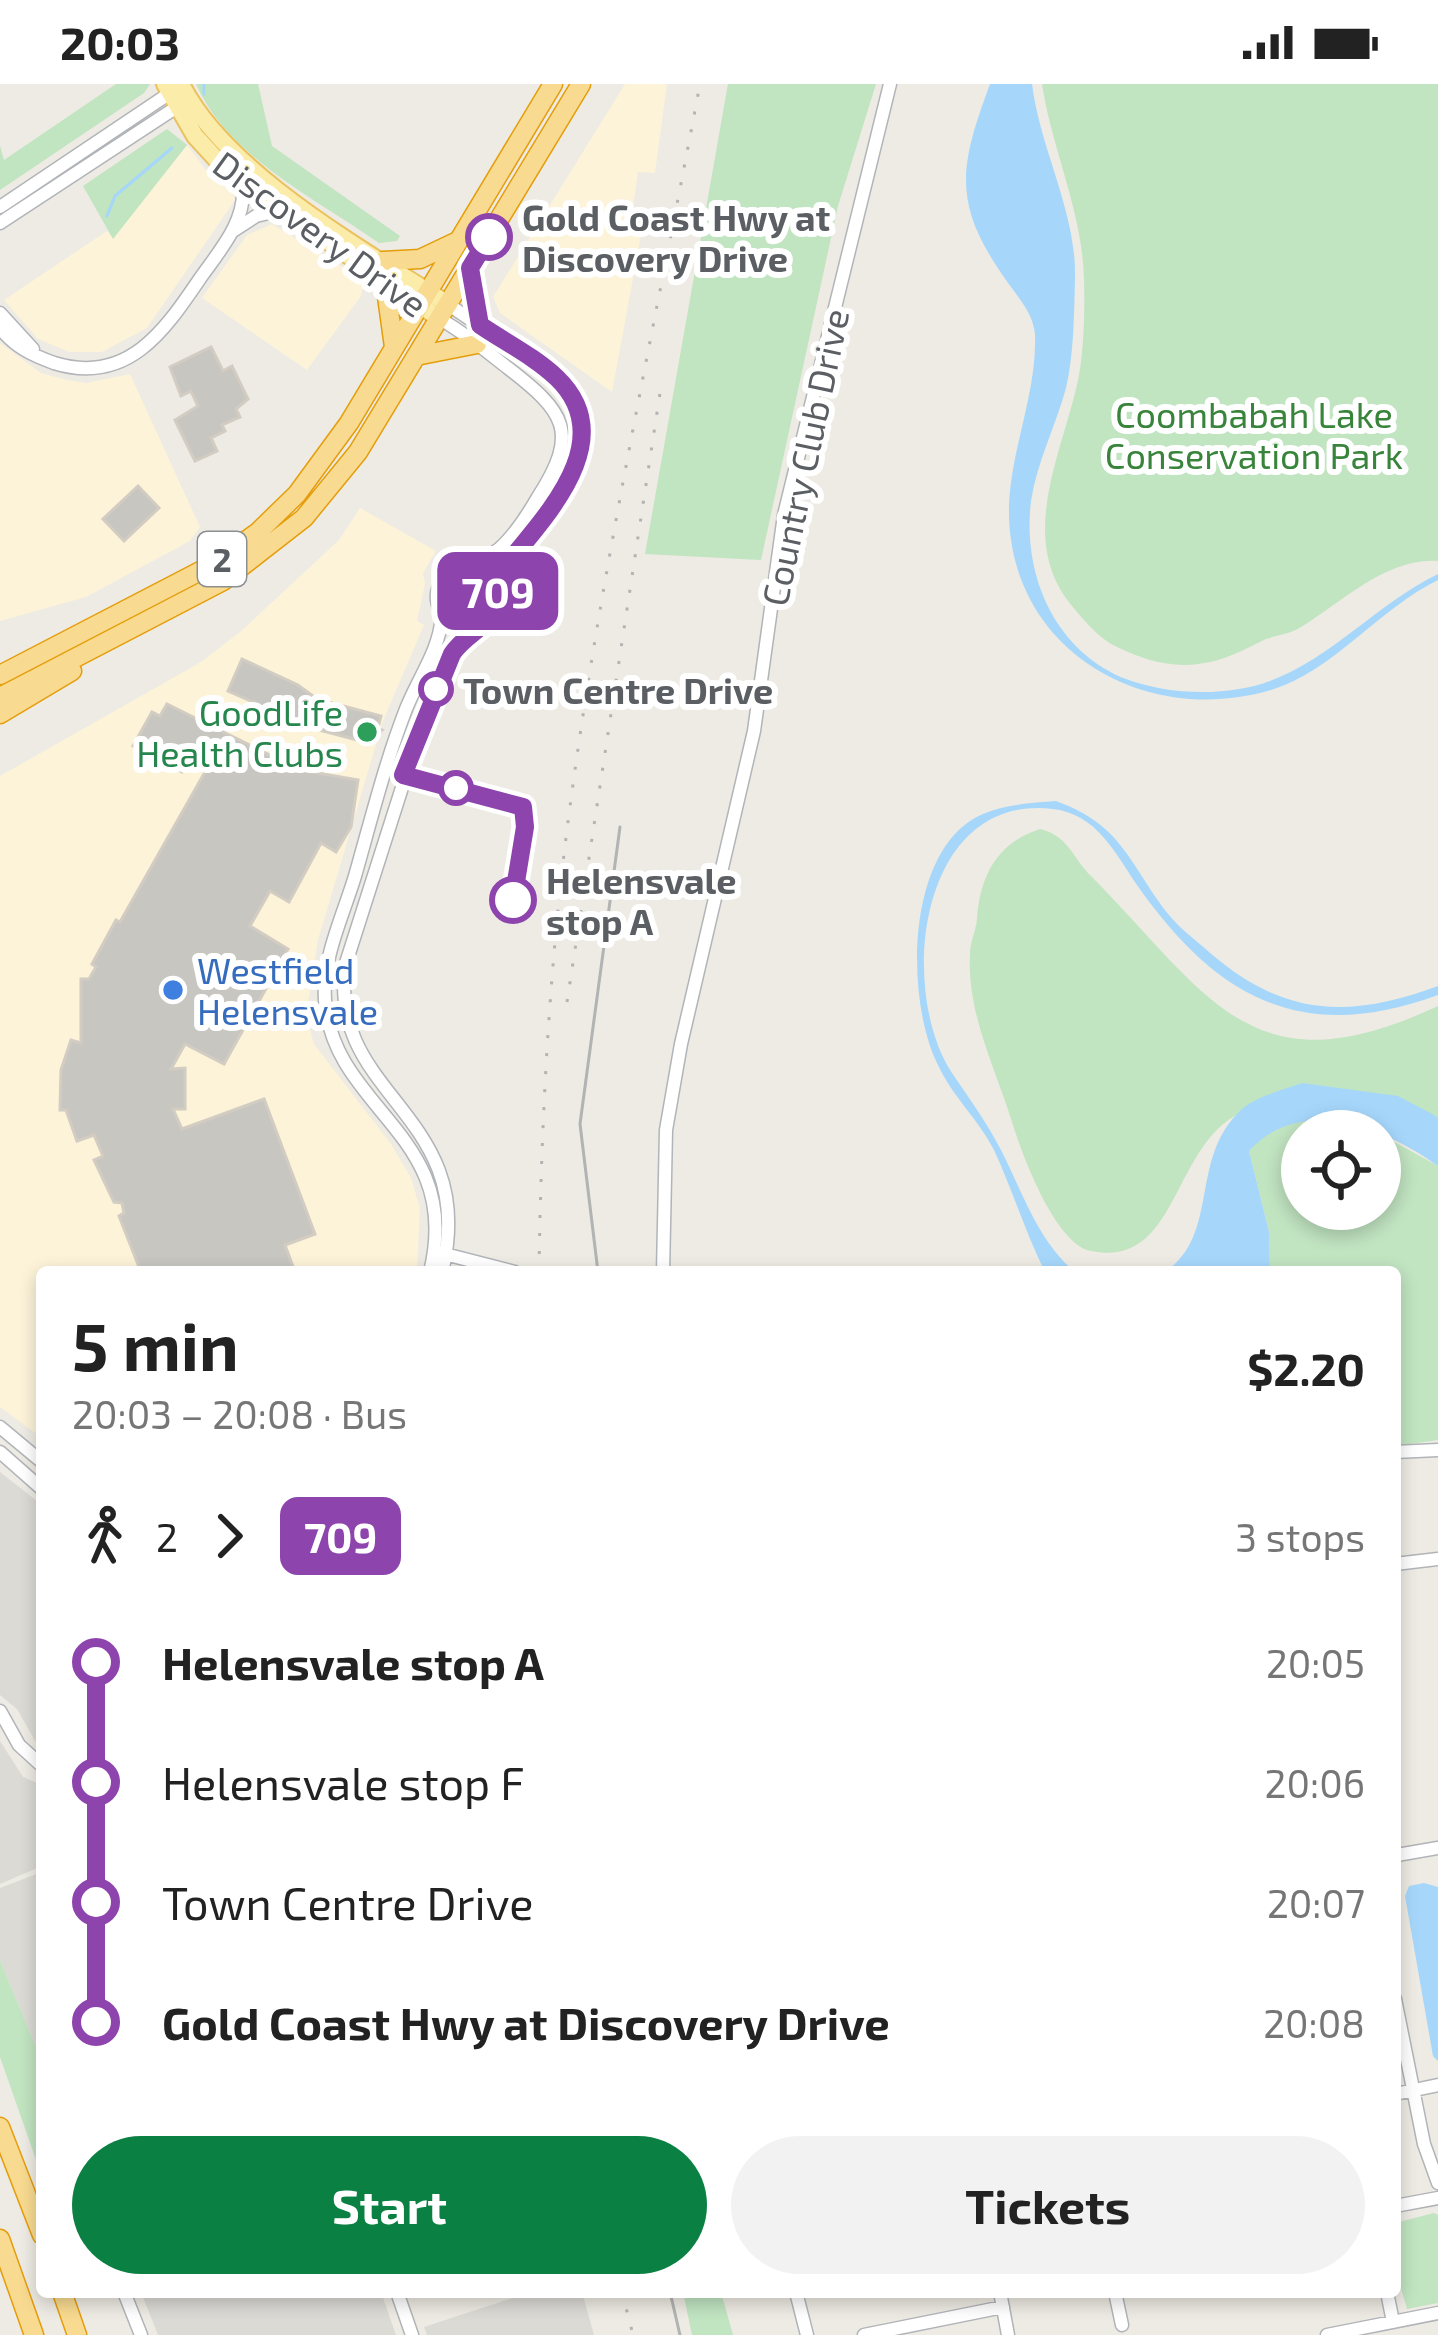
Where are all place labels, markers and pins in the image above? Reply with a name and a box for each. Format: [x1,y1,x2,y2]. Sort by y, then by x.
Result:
place label: Gold Coast Hwy at Discovery Drive [522,195,831,280]
marker: Gold Coast Hwy at Discovery Drive [467,215,511,259]
place label: Town Centre Drive [463,668,773,711]
marker: Town Centre Drive [420,673,452,705]
place label: GoodLife Health Clubs [136,690,343,774]
marker: GoodLife Health Clubs [354,719,380,745]
unlabelled marker [440,772,472,804]
place label: Helensvale stop A [546,858,737,942]
marker: Helensvale stop A [491,878,535,922]
place label: Westfield Helensvale [197,948,378,1032]
marker: Westfield Helensvale [160,977,186,1003]

